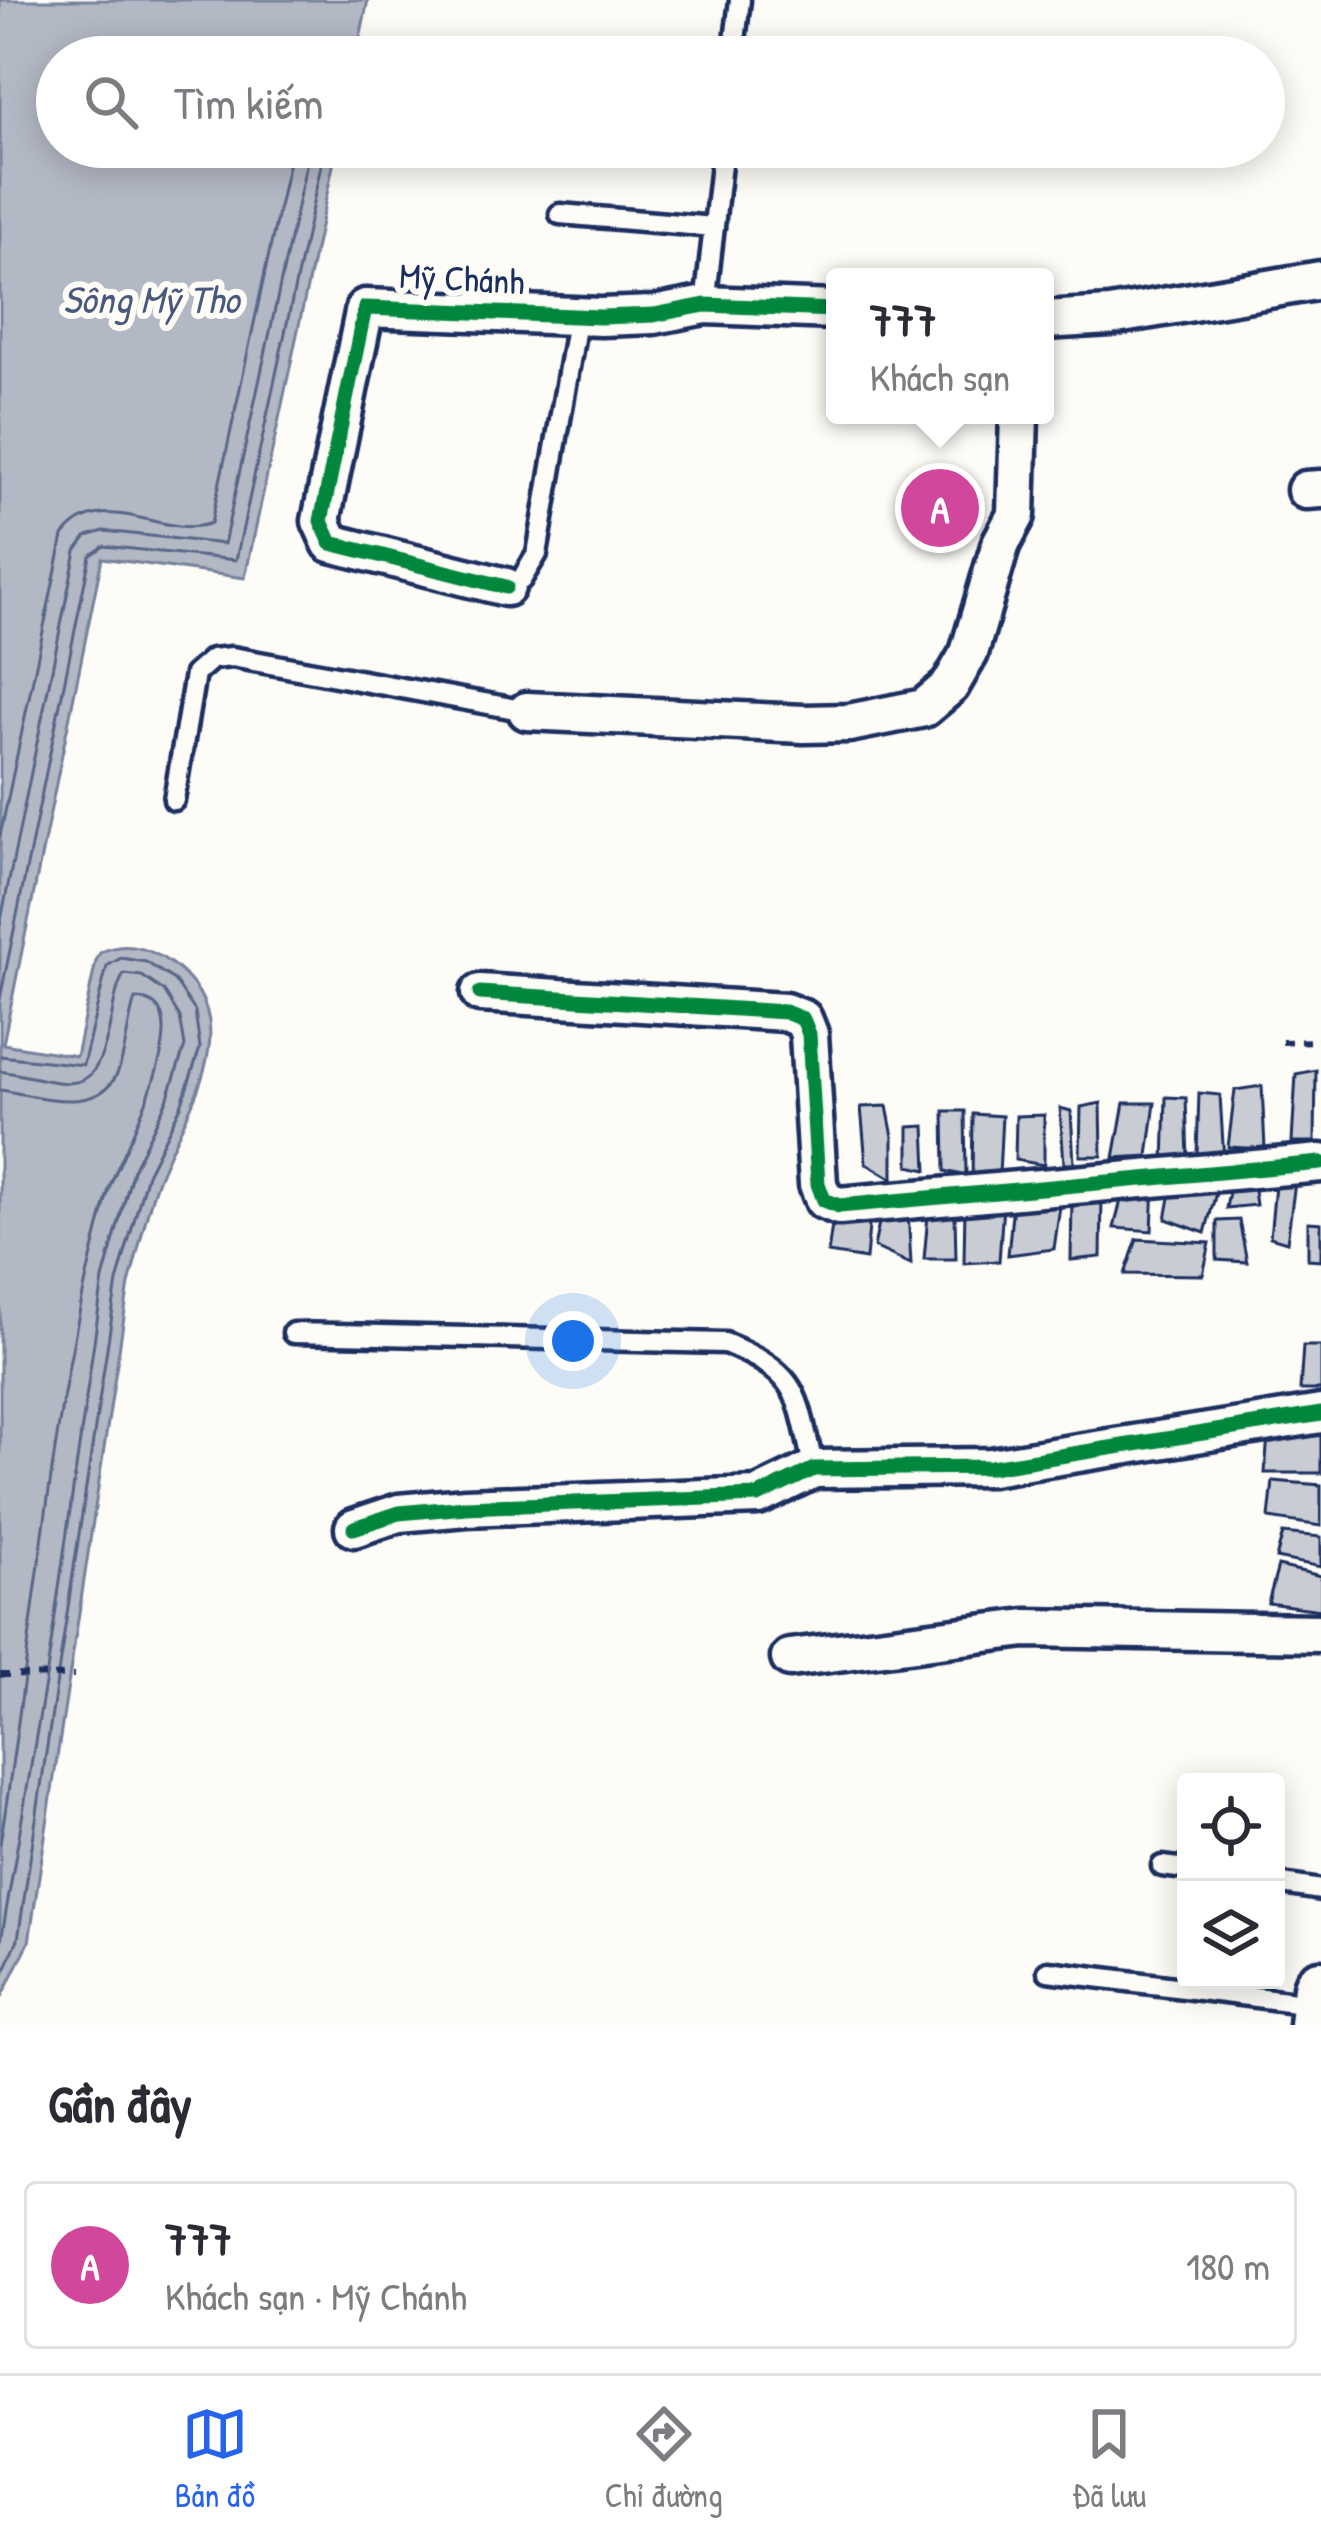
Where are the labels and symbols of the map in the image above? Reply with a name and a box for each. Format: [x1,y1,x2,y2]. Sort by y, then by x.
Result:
street label: Mỹ Chánh [398,250,526,305]
water label: Sông Mỹ Tho [63,272,243,326]
pin: A [901,463,979,553]
your location [543,1311,603,1371]

